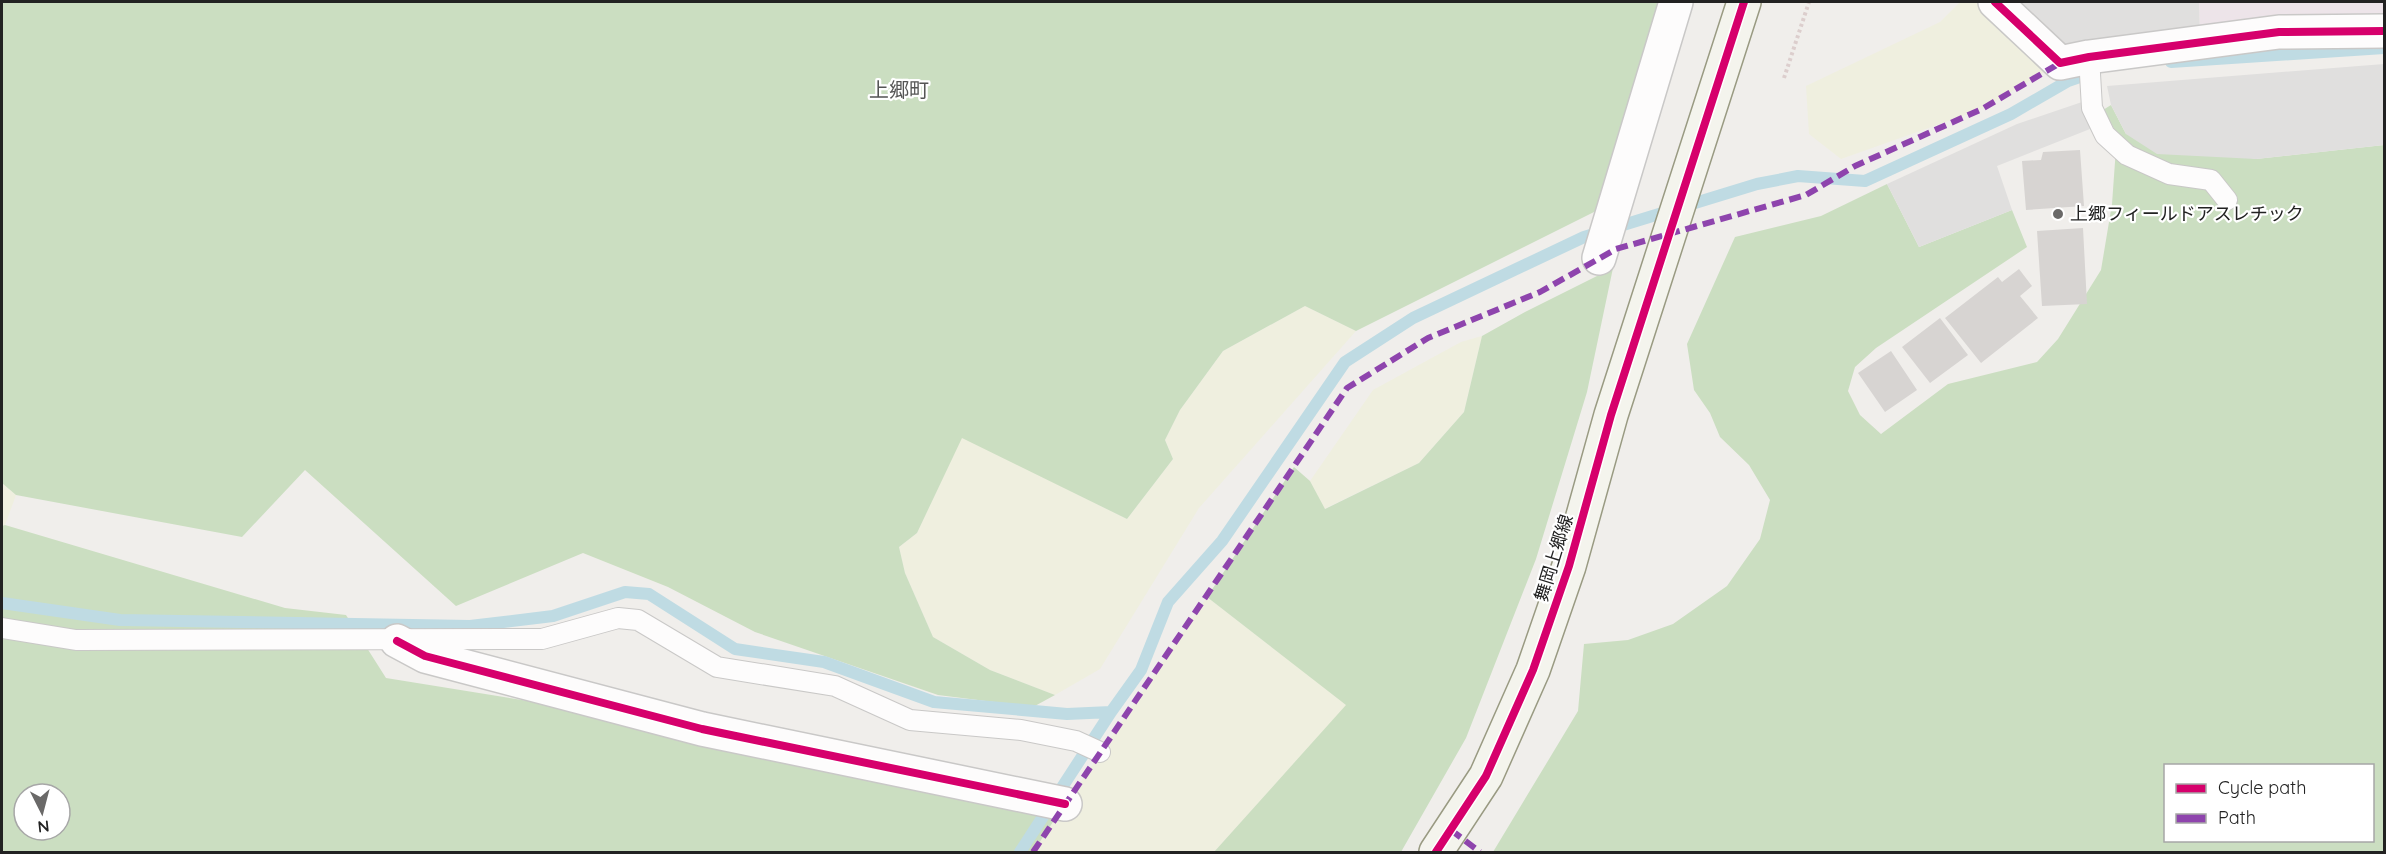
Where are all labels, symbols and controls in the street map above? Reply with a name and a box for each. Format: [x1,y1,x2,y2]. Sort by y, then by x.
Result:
district label: 上郷町 [869,77,929,102]
place label: 上郷フィールドアスレチック [2070,202,2304,225]
marker: 上郷フィールドアスレチック [2051,207,2065,221]
street label: 舞岡上郷線 [1529,511,1578,604]
legend [2164,764,2374,842]
text: Cycle path [2218,776,2306,799]
north arrow [12,782,72,842]
text: Path [2218,806,2256,829]
text: N [37,816,50,837]

